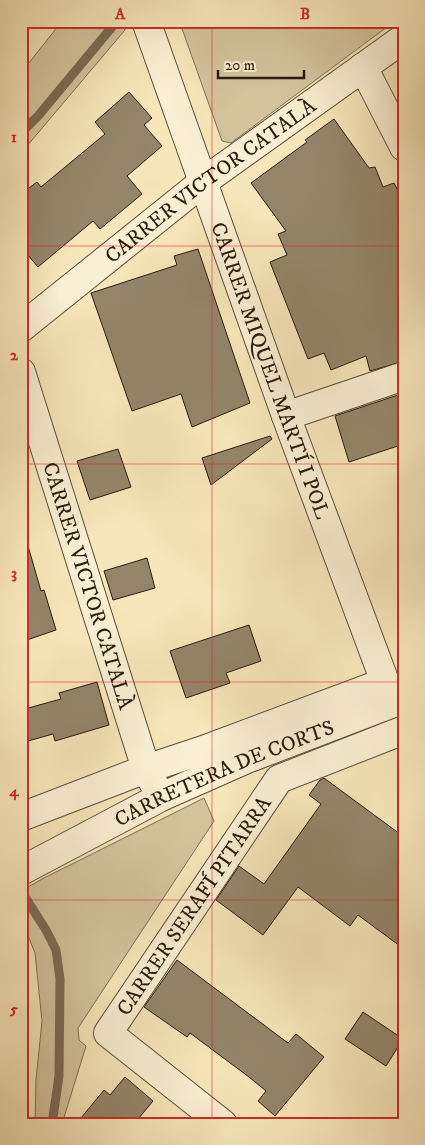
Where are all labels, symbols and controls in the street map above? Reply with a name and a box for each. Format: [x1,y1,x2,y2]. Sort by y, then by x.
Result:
text: A [114,4,126,24]
text: B [300,4,310,24]
scale bar [218,48,304,80]
text: 20 m [225,56,255,75]
street label: CARRER VICTOR CATALÀ [100,91,322,269]
text: 1 [11,127,17,147]
street label: CARRER MIQUEL MARTÍ I POL [204,219,335,523]
text: 2 [10,345,19,365]
street label: CARRER VICTOR CATALÀ [36,459,141,713]
text: 3 [11,563,17,583]
street label: CARRETERA DE CORTS [110,715,338,833]
text: 4 [8,781,19,801]
street label: CARRER SERAFÍ PITARRA [111,791,278,1021]
text: 5 [9,999,18,1019]

